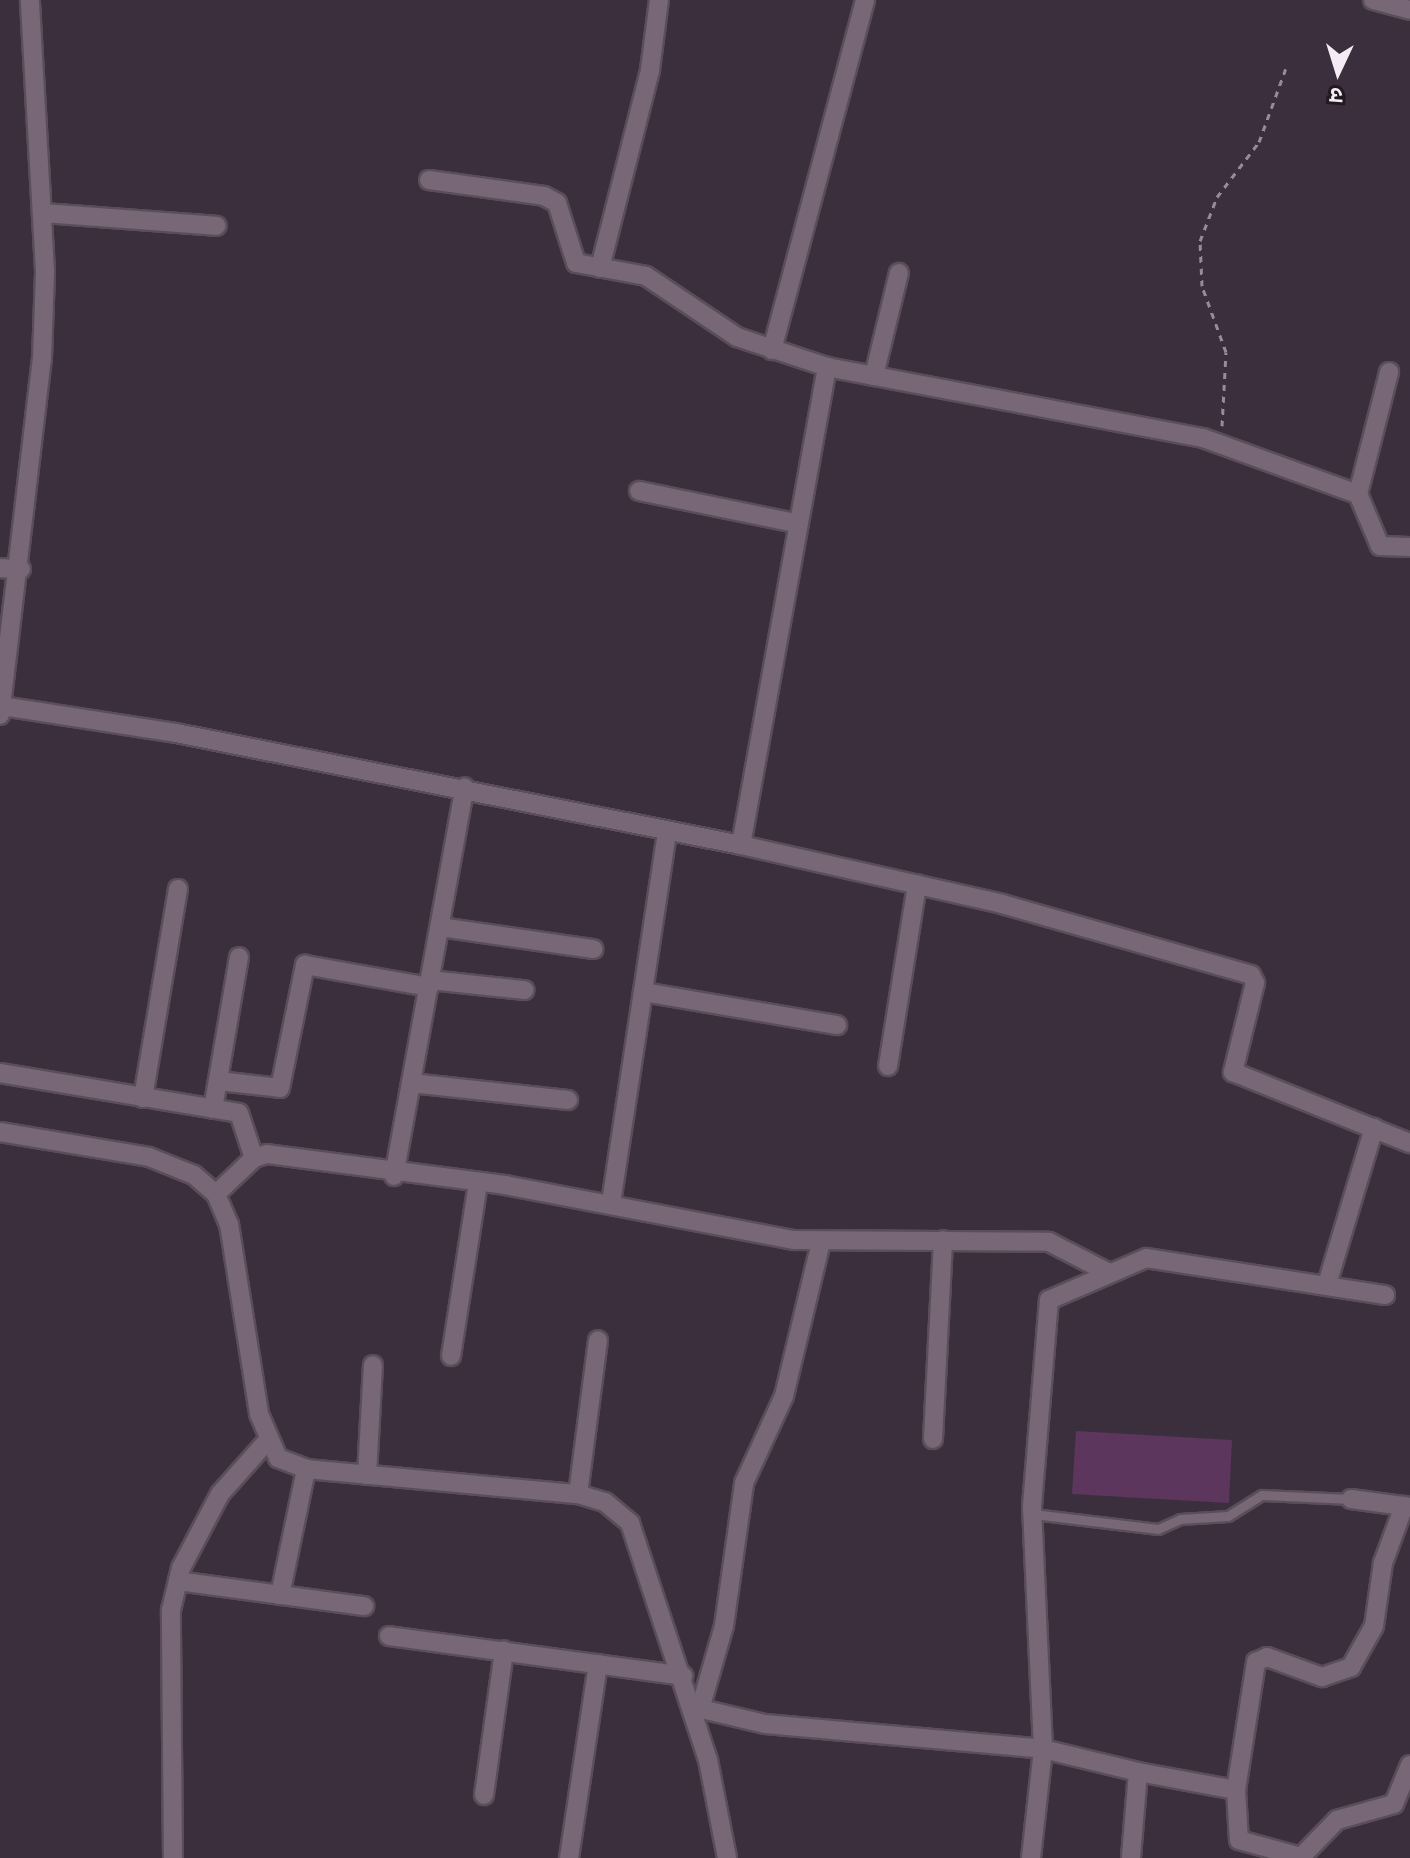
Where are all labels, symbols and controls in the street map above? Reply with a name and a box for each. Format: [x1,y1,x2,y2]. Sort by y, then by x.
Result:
north arrow [1298,32,1378,112]
text: उ [1329,83,1344,110]

